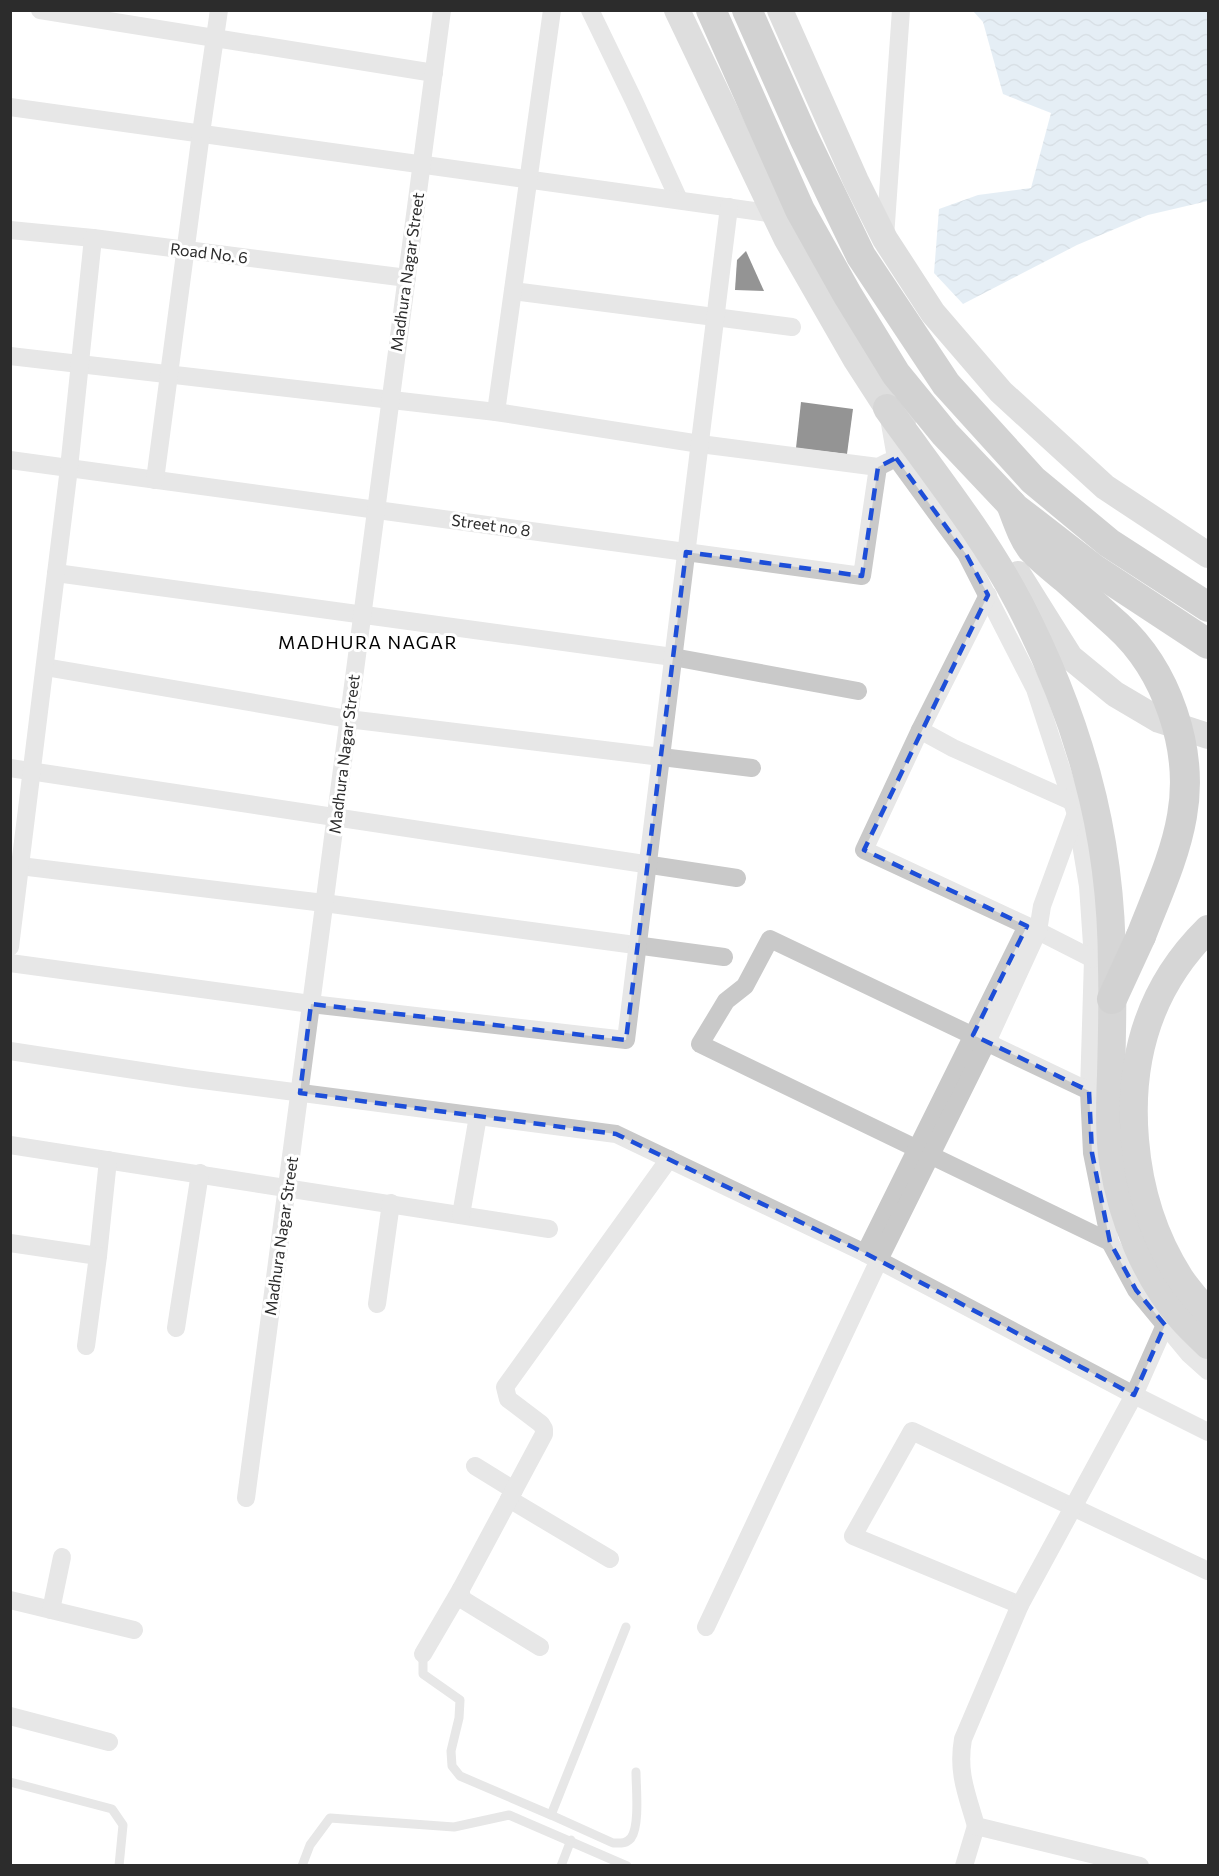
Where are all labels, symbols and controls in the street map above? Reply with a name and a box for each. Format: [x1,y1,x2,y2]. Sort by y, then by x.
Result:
street label: Madhura Nagar Street [386,191,427,353]
street label: Road No. 6 [169,238,249,267]
street label: Street no 8 [450,510,532,539]
district label: MADHURA NAGAR [278,631,458,653]
street label: Madhura Nagar Street [324,673,363,835]
street label: Madhura Nagar Street [260,1155,301,1317]

